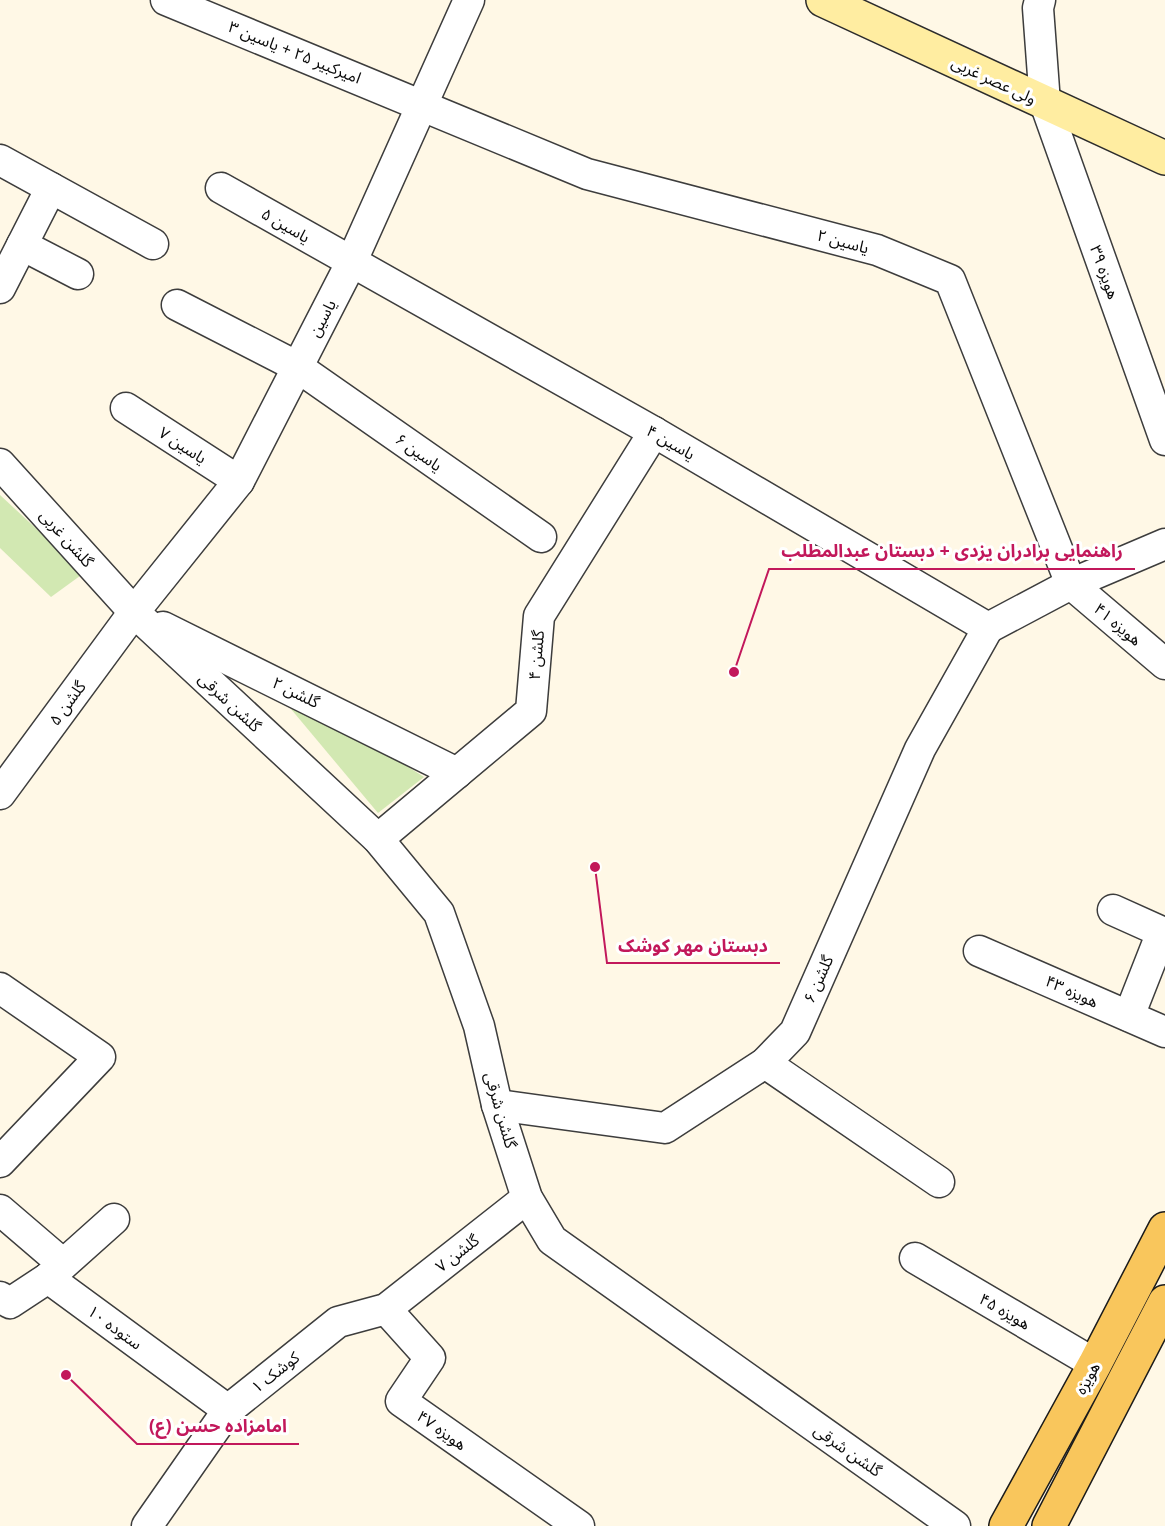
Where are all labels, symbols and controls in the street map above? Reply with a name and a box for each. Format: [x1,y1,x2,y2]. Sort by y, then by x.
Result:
street label: امیرکبیر ۲۵ + یاسین ۳ [223,11,366,95]
street label: ولی عصر غربی [945,46,1042,116]
street label: یاسین ۵ [254,198,317,254]
street label: یاسین ۲ [813,219,873,265]
street label: هویزه ۳۹ [1078,240,1130,305]
street label: یاسین [299,293,347,344]
street label: یاسین ۴ [639,415,702,471]
street label: یاسین ۷ [151,417,214,475]
street label: یاسین ۶ [387,424,450,482]
street label: گلشن غربی [30,501,103,577]
text: راهنمایی برادران یزدی + دبستان عبدالمطلب [781,532,1123,570]
callout: راهنمایی برادران یزدی + دبستان عبدالمطلب [769,533,1135,569]
street label: هویزه ۴۱ [1085,594,1150,656]
street label: گلشن ۴ [518,628,556,681]
street label: گلشن شرقی [189,664,270,742]
street label: گلشن ۲ [266,667,326,719]
street label: گلشن ۵ [39,673,96,734]
callout: دبستان مهر کوشک [607,927,780,963]
text: دبستان مهر کوشک [618,927,768,965]
street label: گلشن ۶ [793,949,845,1009]
street label: هویزه ۴۳ [1039,965,1104,1019]
street label: گلشن شرقی [473,1068,527,1153]
street label: گلشن ۷ [427,1225,488,1283]
street label: هویزه ۴۵ [972,1283,1037,1341]
street label: ستوده ۱۰ [79,1296,150,1360]
street label: کوشک ۱ [243,1342,308,1403]
street label: هویزه [1065,1356,1111,1401]
street label: هویزه ۴۷ [409,1401,474,1461]
text: امامزاده حسن (ع) [149,1407,287,1445]
callout: امامزاده حسن (ع) [137,1408,299,1444]
street label: گلشن شرقی [806,1414,890,1487]

